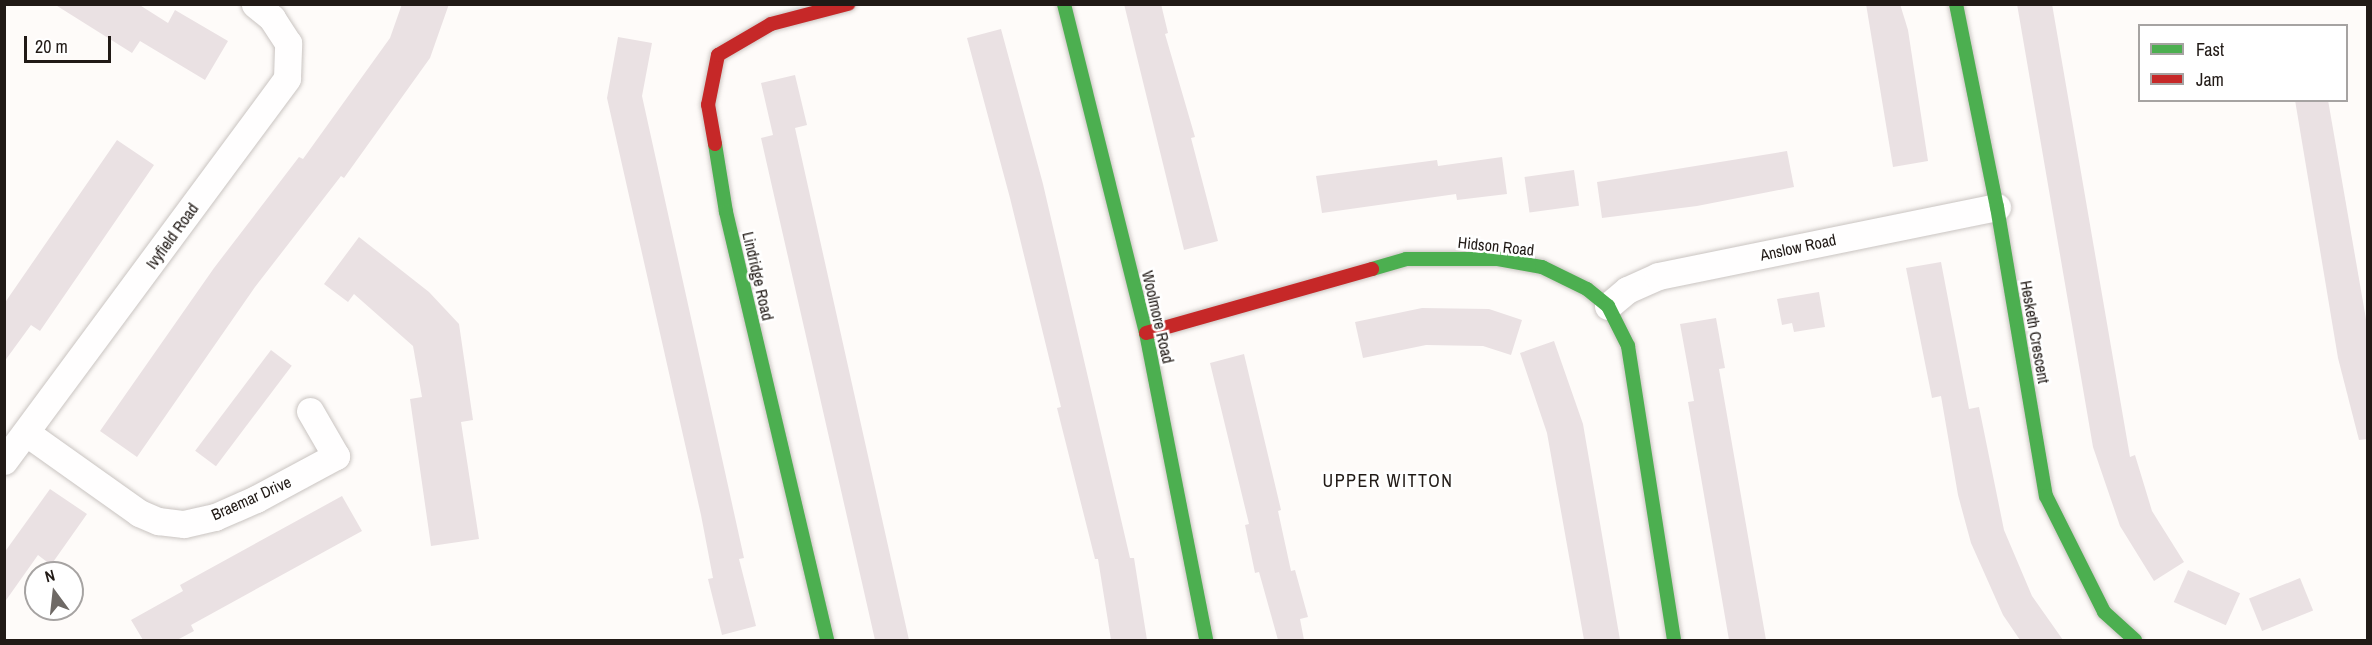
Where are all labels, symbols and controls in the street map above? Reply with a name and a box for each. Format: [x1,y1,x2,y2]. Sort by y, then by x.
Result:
scale bar [27,24,114,62]
legend [2138,24,2348,102]
text: 20 m [35,34,68,59]
text: Fast [2196,37,2224,62]
text: Jam [2196,67,2224,92]
street label: Ivyfield Road [142,199,202,273]
street label: Lindridge Road [738,230,778,322]
street label: Anslow Road [1758,230,1838,264]
street label: Hidson Road [1457,232,1535,260]
street label: Woolmore Road [1138,269,1178,365]
street label: Hesketh Crescent [2016,279,2054,385]
district label: UPPER WITTON [1323,470,1453,492]
street label: Braemar Drive [208,472,294,524]
north arrow [24,561,84,621]
text: N [42,564,57,587]

